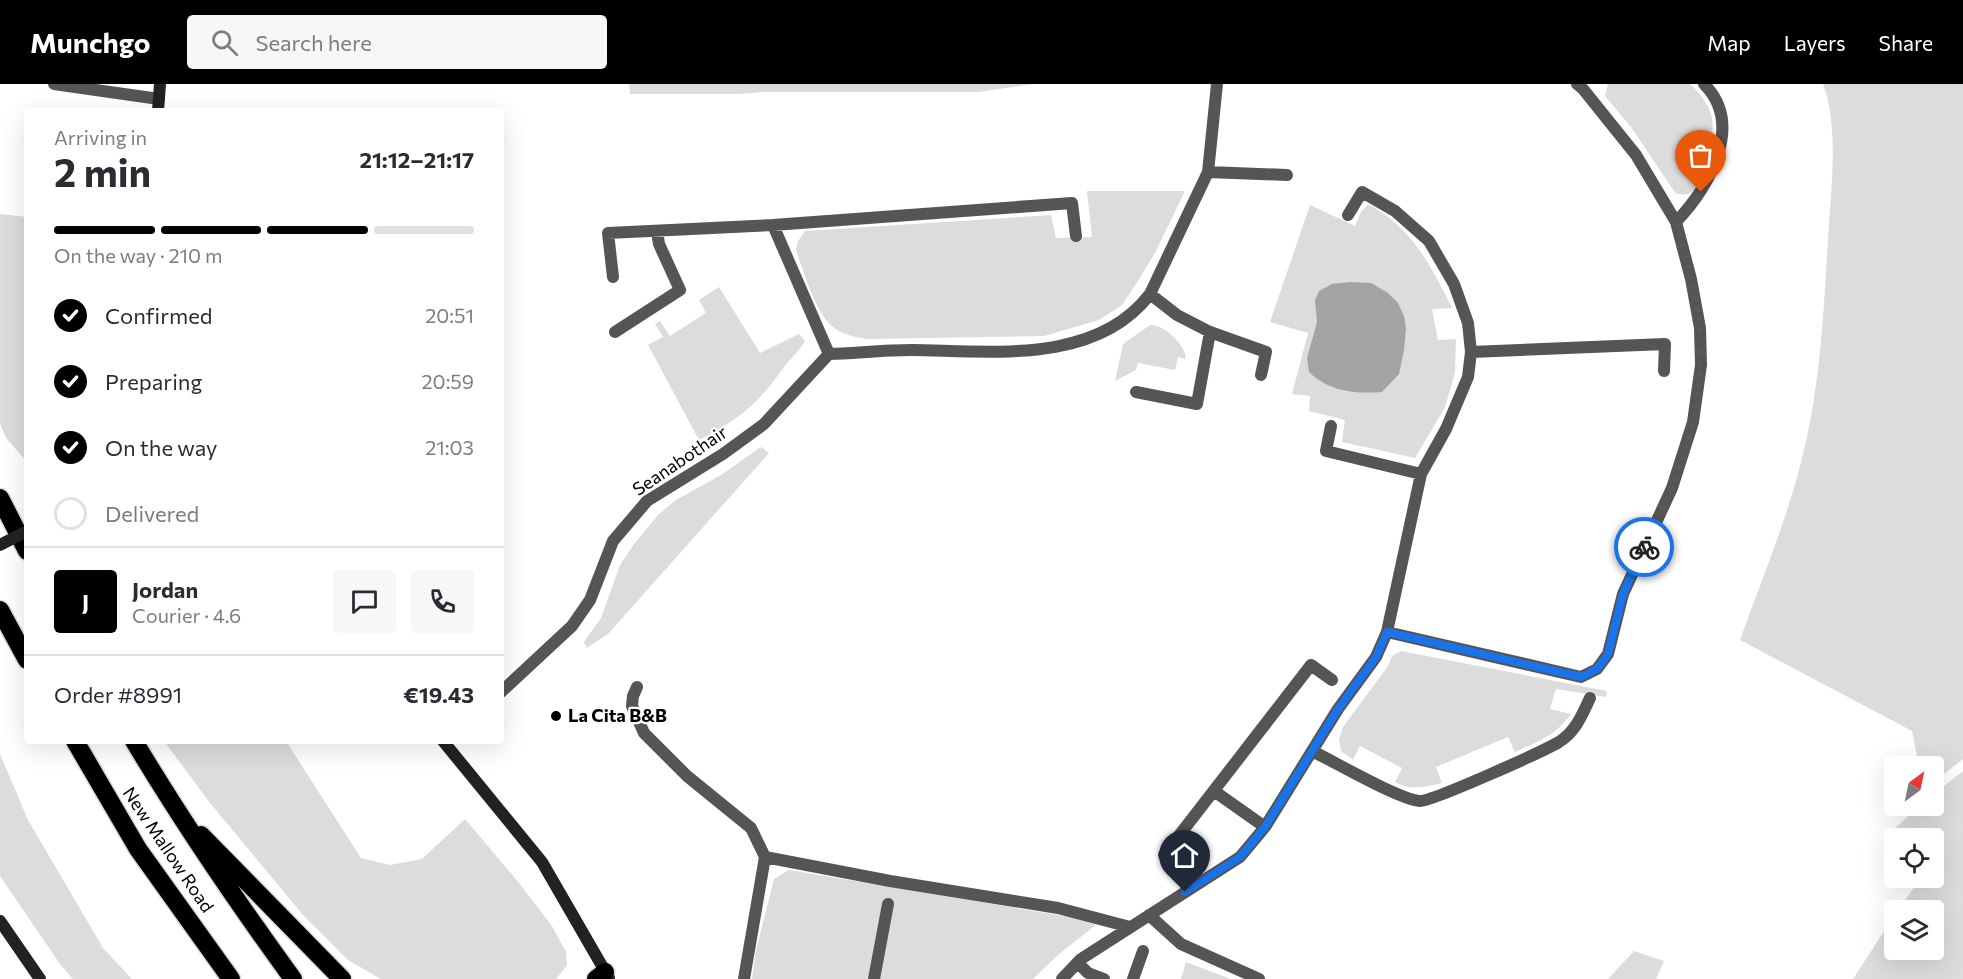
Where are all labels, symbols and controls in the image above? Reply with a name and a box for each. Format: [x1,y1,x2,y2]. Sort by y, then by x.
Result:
search box [187,15,607,69]
text: Munchgo [30,25,151,59]
icon: search [208,26,241,59]
text: Search here [256,29,372,56]
text: Map [1707,30,1751,55]
text: Layers [1784,30,1846,55]
text: Share [1879,30,1933,55]
text: Arriving in [54,125,147,149]
pin [1675,130,1726,192]
icon: bag [1684,139,1717,172]
text: 21:12–21:17 [359,146,474,173]
text: 2 min [54,147,151,195]
text: On the way · 210 m [54,243,222,267]
icon: check [54,299,87,332]
text: Confirmed [105,302,212,329]
text: 20:51 [425,303,474,327]
icon: check [54,365,87,398]
text: Preparing [105,368,202,395]
text: 20:59 [422,369,474,393]
street label: Seanabothair [628,420,731,500]
icon: check [54,431,87,464]
text: On the way [105,434,217,461]
text: 21:03 [425,435,474,459]
text: Delivered [105,500,199,527]
courier [1614,517,1674,577]
icon: bike [1628,531,1661,564]
button: chat [333,570,396,633]
button: phone [411,570,474,633]
text: Jordan [132,576,198,603]
text: J [82,588,89,615]
text: Courier · 4.6 [132,603,241,627]
text: Order #8991 [54,681,182,708]
text: €19.43 [403,681,474,708]
place label: La Cita B&B [568,704,667,726]
marker: La Cita B&B [549,709,563,723]
north arrow [1884,756,1944,816]
map controls [1884,756,1944,960]
street label: New Mallow Road [119,783,219,916]
button: locate [1884,828,1944,888]
pin [1159,830,1210,892]
icon: home [1168,839,1201,872]
button: layers [1884,900,1944,960]

